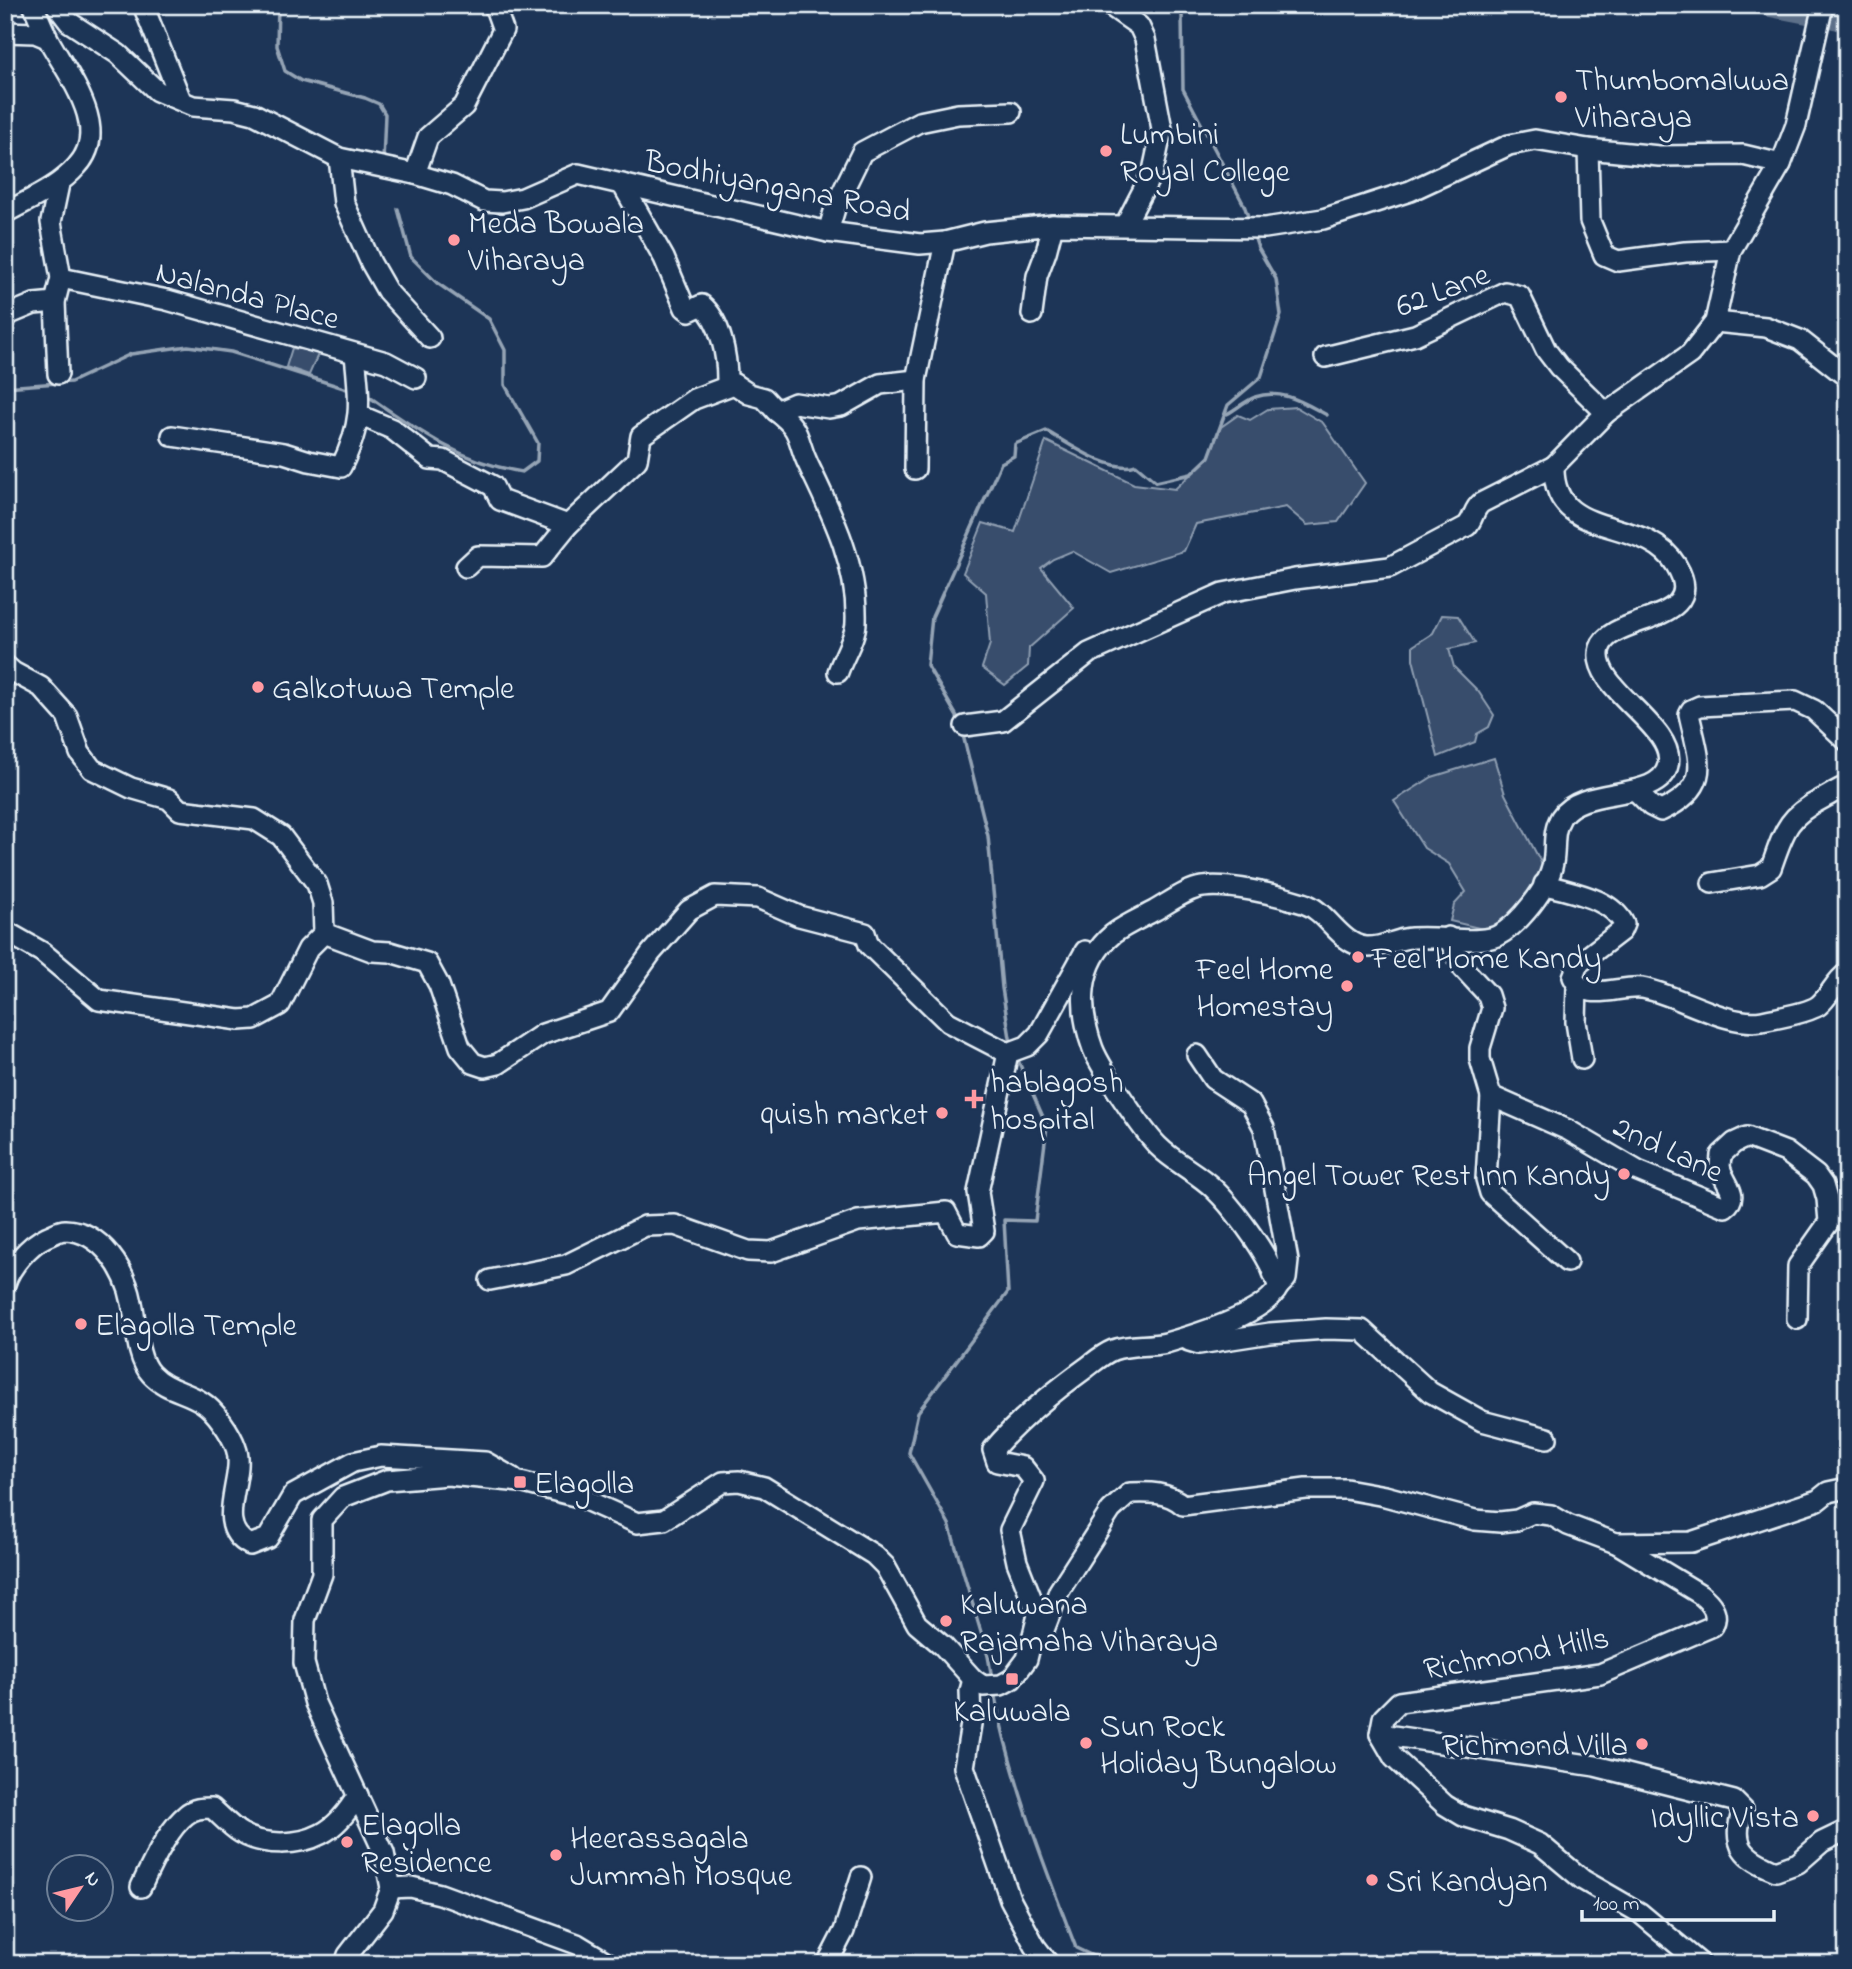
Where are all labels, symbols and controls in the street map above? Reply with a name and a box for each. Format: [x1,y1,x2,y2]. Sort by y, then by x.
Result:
place label: Thumbomaluwa Viharaya [1574,59,1789,143]
marker: Thumbomaluwa Viharaya [1553,89,1569,105]
place label: Lumbini Royal College [1120,113,1291,197]
street label: Bodhiyangana Road [639,139,914,237]
marker: Lumbini Royal College [1098,143,1114,159]
place label: Meda Bowala Viharaya [467,202,644,286]
marker: Meda Bowala Viharaya [446,232,462,248]
street label: Nalanda Place [150,250,345,345]
street label: 62 Lane [1389,253,1498,332]
place label: Galkotuwa Temple [272,667,515,714]
marker: Galkotuwa Temple [250,679,266,695]
place label: Feel Home Kandy [1371,937,1602,984]
place label: Feel Home Homestay [1195,948,1334,1032]
marker: Feel Home Kandy [1350,949,1366,965]
marker: Feel Home Homestay [1339,978,1355,994]
place label: hablagosh hospital [990,1061,1124,1145]
marker: hablagosh hospital [964,1089,984,1109]
place label: quish market [760,1093,928,1140]
marker: quish market [934,1105,950,1121]
street label: 2nd Lane [1605,1105,1731,1197]
place label: Angel Tower Rest Inn Kandy [1247,1154,1610,1201]
marker: Angel Tower Rest Inn Kandy [1616,1166,1632,1182]
place label: Elagolla Temple [95,1304,297,1351]
marker: Elagolla Temple [73,1316,89,1332]
place label: Elagolla [534,1462,634,1509]
marker: Elagolla [512,1474,528,1490]
place label: Kaluwana Rajamaha Viharaya [960,1583,1218,1667]
marker: Kaluwana Rajamaha Viharaya [938,1613,954,1629]
street label: Richmond Hills [1420,1616,1613,1695]
marker: Kaluwala [1004,1671,1020,1687]
place label: Kaluwala [953,1690,1071,1737]
place label: Sun Rock Holiday Bungalow [1100,1705,1337,1789]
place label: Richmond Villa [1441,1724,1628,1771]
marker: Sun Rock Holiday Bungalow [1078,1735,1094,1751]
marker: Richmond Villa [1634,1736,1650,1752]
place label: Idyllic Vista [1650,1796,1799,1843]
place label: Elagolla Residence [361,1804,492,1888]
marker: Idyllic Vista [1805,1808,1821,1824]
place label: Heerassagala Jummah Mosque [570,1817,793,1901]
marker: Elagolla Residence [339,1834,355,1850]
marker: Heerassagala Jummah Mosque [548,1847,564,1863]
north arrow [46,1854,116,1924]
place label: Sri Kandyan [1386,1860,1548,1907]
text: N [77,1867,107,1893]
marker: Sri Kandyan [1364,1872,1380,1888]
scale bar [1582,1878,1775,1922]
text: 100 m [1593,1890,1639,1920]

